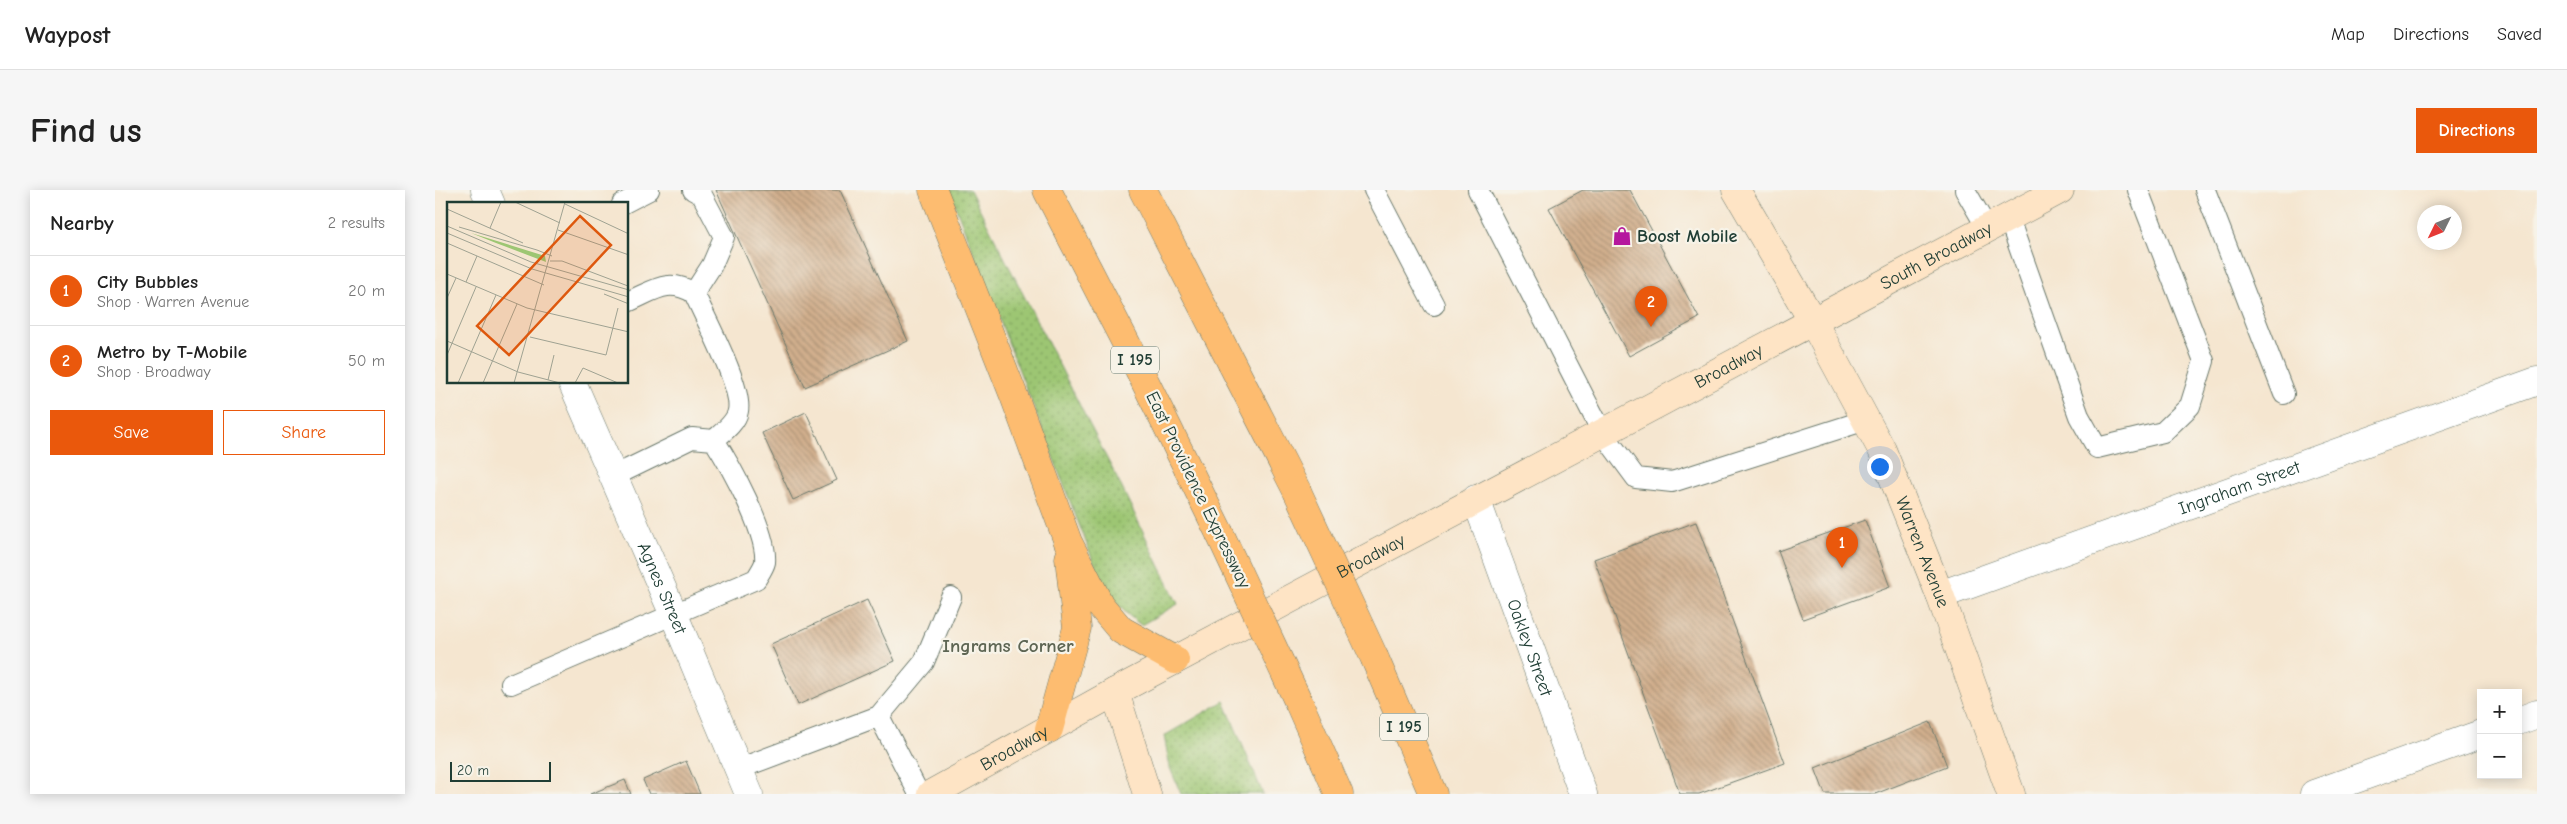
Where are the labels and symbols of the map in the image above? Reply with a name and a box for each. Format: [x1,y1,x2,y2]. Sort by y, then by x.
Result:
inset map [447,202,629,384]
north arrow [2417,205,2462,250]
street label: South Broadway [1876,217,1996,294]
shop icon: Boost Mobile [1611,225,1633,247]
place label: Boost Mobile [1637,226,1737,247]
pin: 2 [1635,286,1667,327]
street label: Broadway [1691,339,1767,393]
road number: I 195 [1111,346,1159,374]
street label: East Providence Expressway [1141,388,1255,593]
your location [1867,454,1893,480]
street label: Ingraham Street [2176,456,2304,519]
street label: Warren Avenue [1891,493,1954,610]
pin: 1 [1826,527,1858,568]
street label: Broadway [1333,529,1409,583]
street label: Agnes Street [633,539,692,638]
street label: Oakley Street [1503,596,1557,700]
district label: Ingrams Corner [942,635,1074,657]
road number: I 195 [1380,714,1428,740]
street label: Broadway [977,720,1052,775]
scale bar [450,759,551,782]

